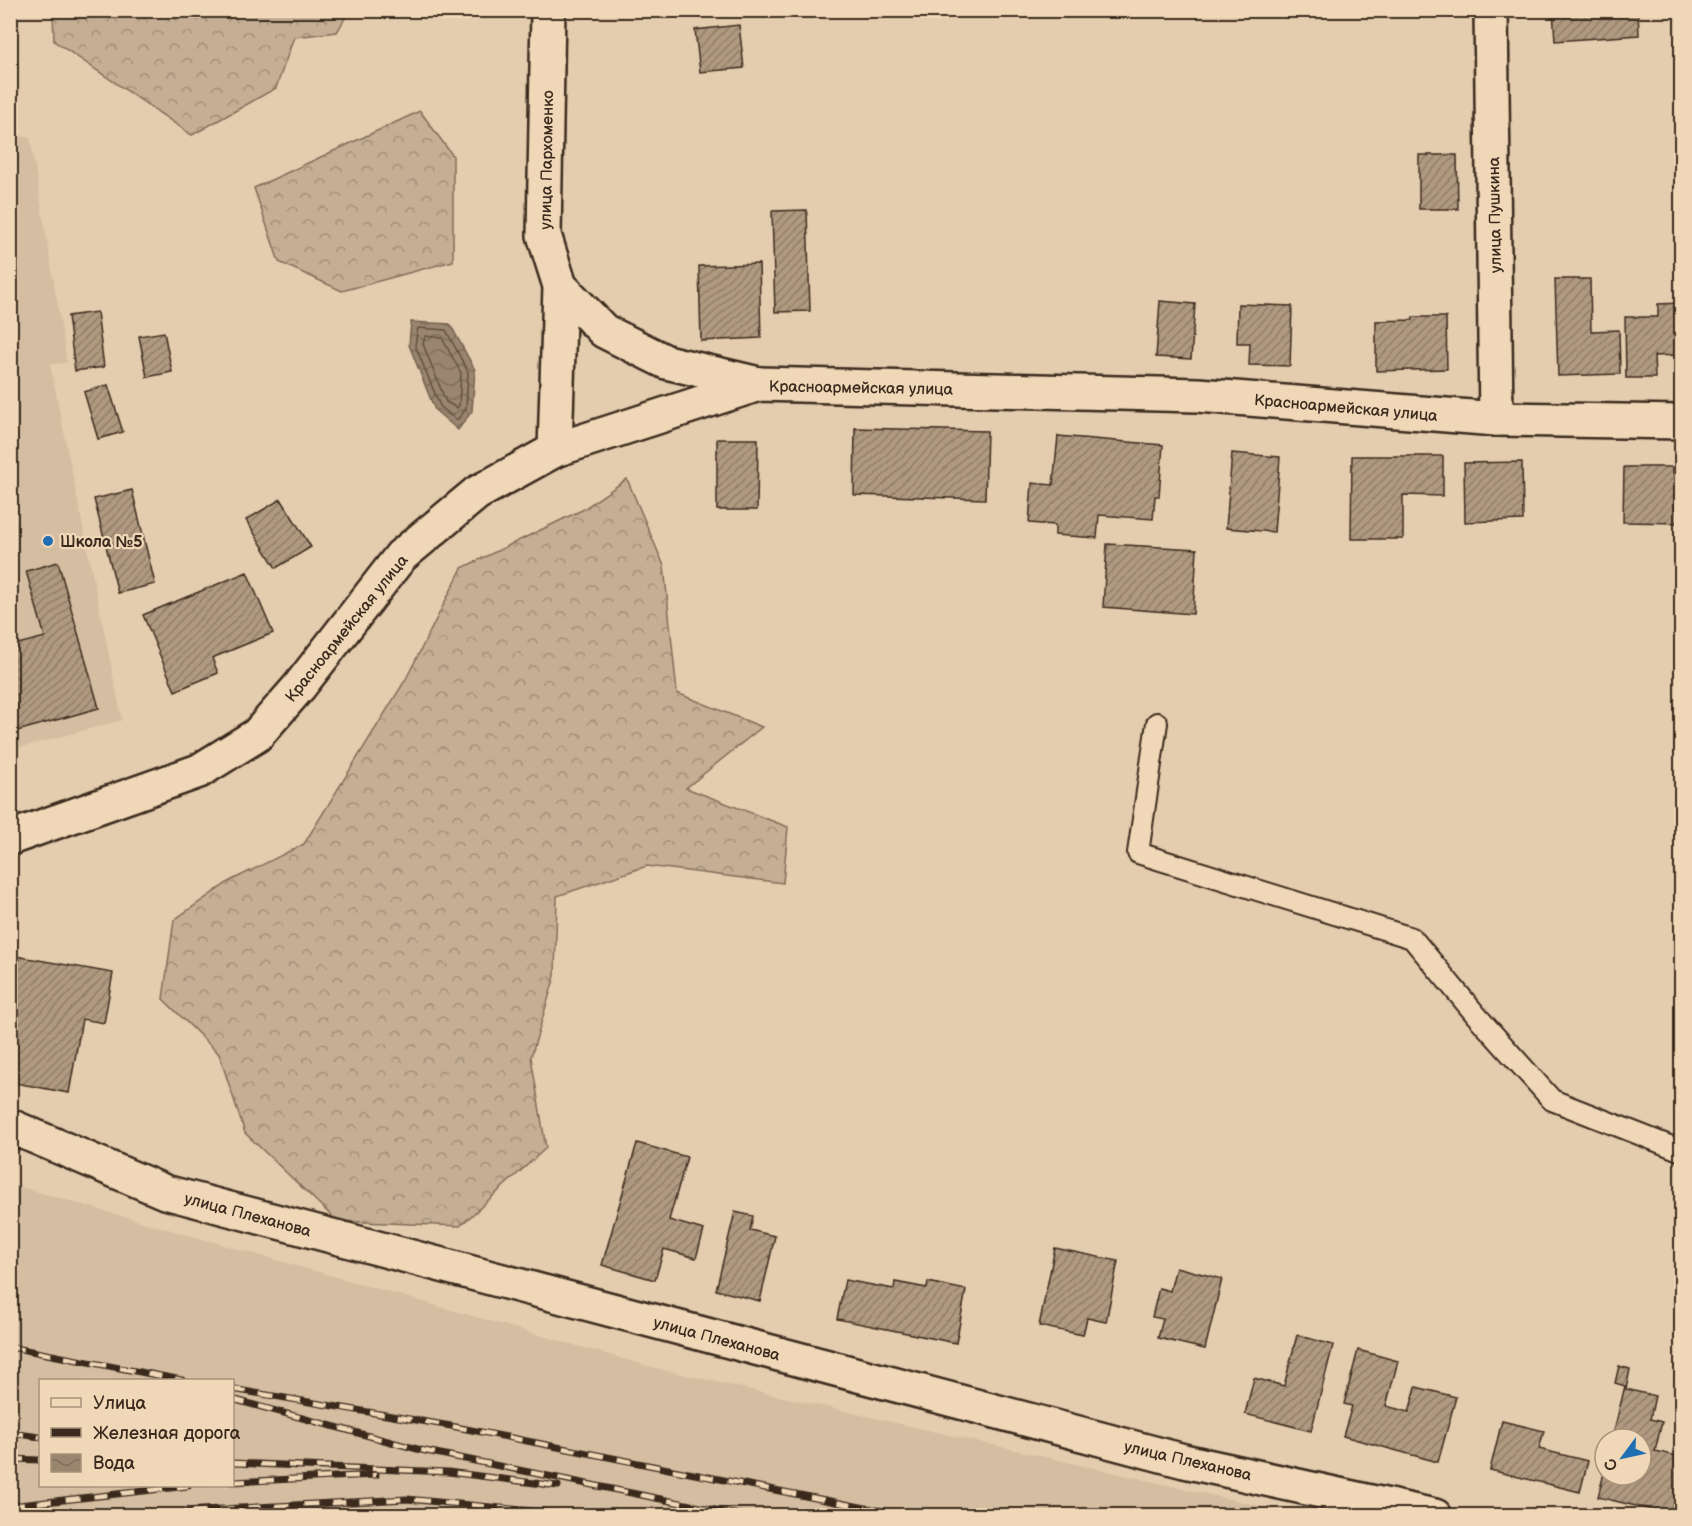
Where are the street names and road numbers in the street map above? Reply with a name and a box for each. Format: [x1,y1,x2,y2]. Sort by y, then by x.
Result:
street label: улица Пархоменко [537,90,558,230]
street label: улица Пушкина [1485,156,1506,273]
street label: Красноармейская улица [769,377,954,400]
street label: Красноармейская улица [1253,391,1439,426]
street label: Красноармейская улица [282,551,413,706]
street label: улица Плеханова [182,1189,314,1242]
street label: улица Плеханова [651,1313,783,1366]
street label: улица Плеханова [1122,1438,1254,1485]

